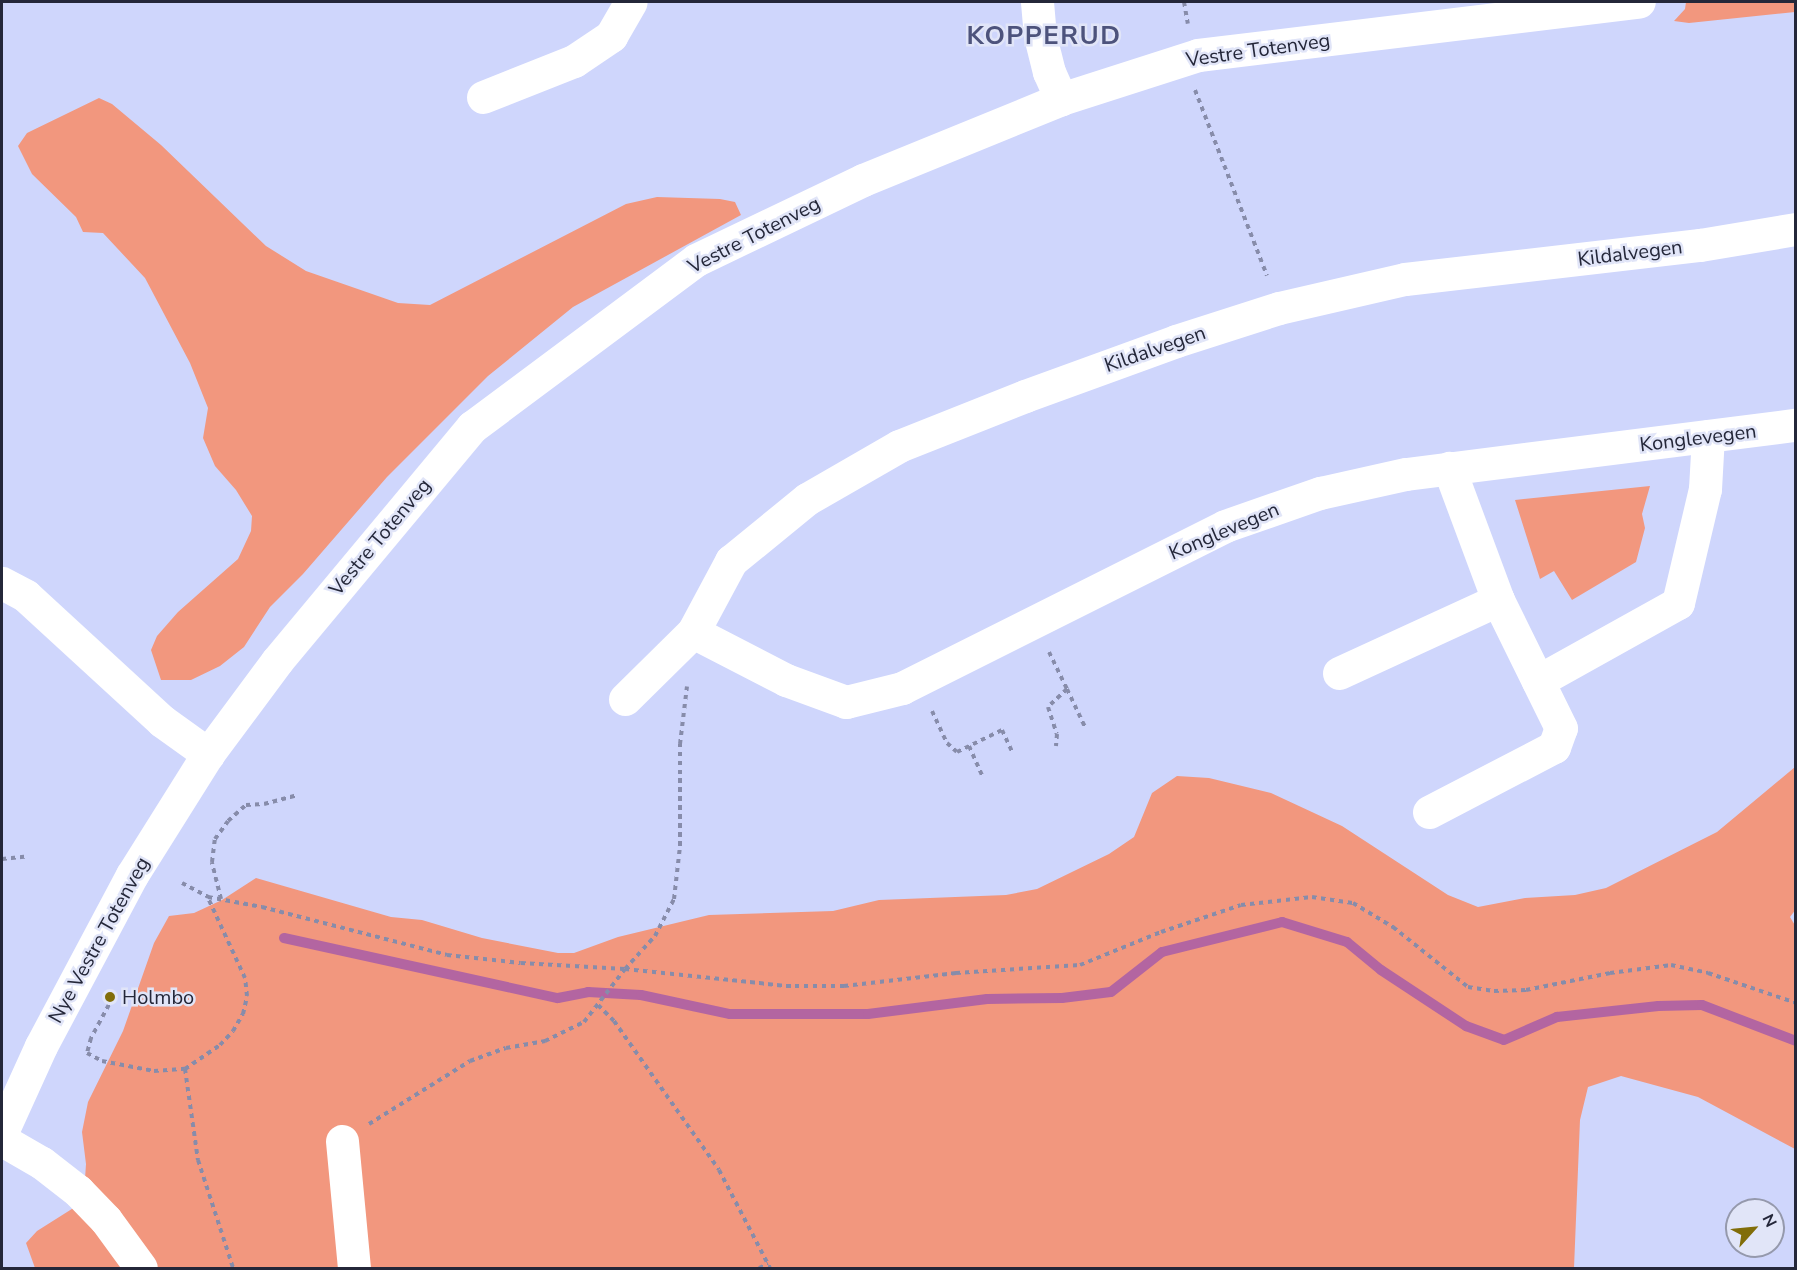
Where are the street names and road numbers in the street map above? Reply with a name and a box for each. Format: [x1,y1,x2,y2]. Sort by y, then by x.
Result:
street label: Vestre Totenveg [1184,28,1332,72]
street label: Vestre Totenveg [684,191,824,279]
street label: Kildalvegen [1576,235,1684,271]
street label: Kildalvegen [1101,320,1209,378]
street label: Konglevegen [1638,419,1758,457]
street label: Vestre Totenveg [324,474,436,600]
street label: Konglevegen [1165,497,1283,565]
street label: Nye Vestre Totenveg [43,853,155,1027]

